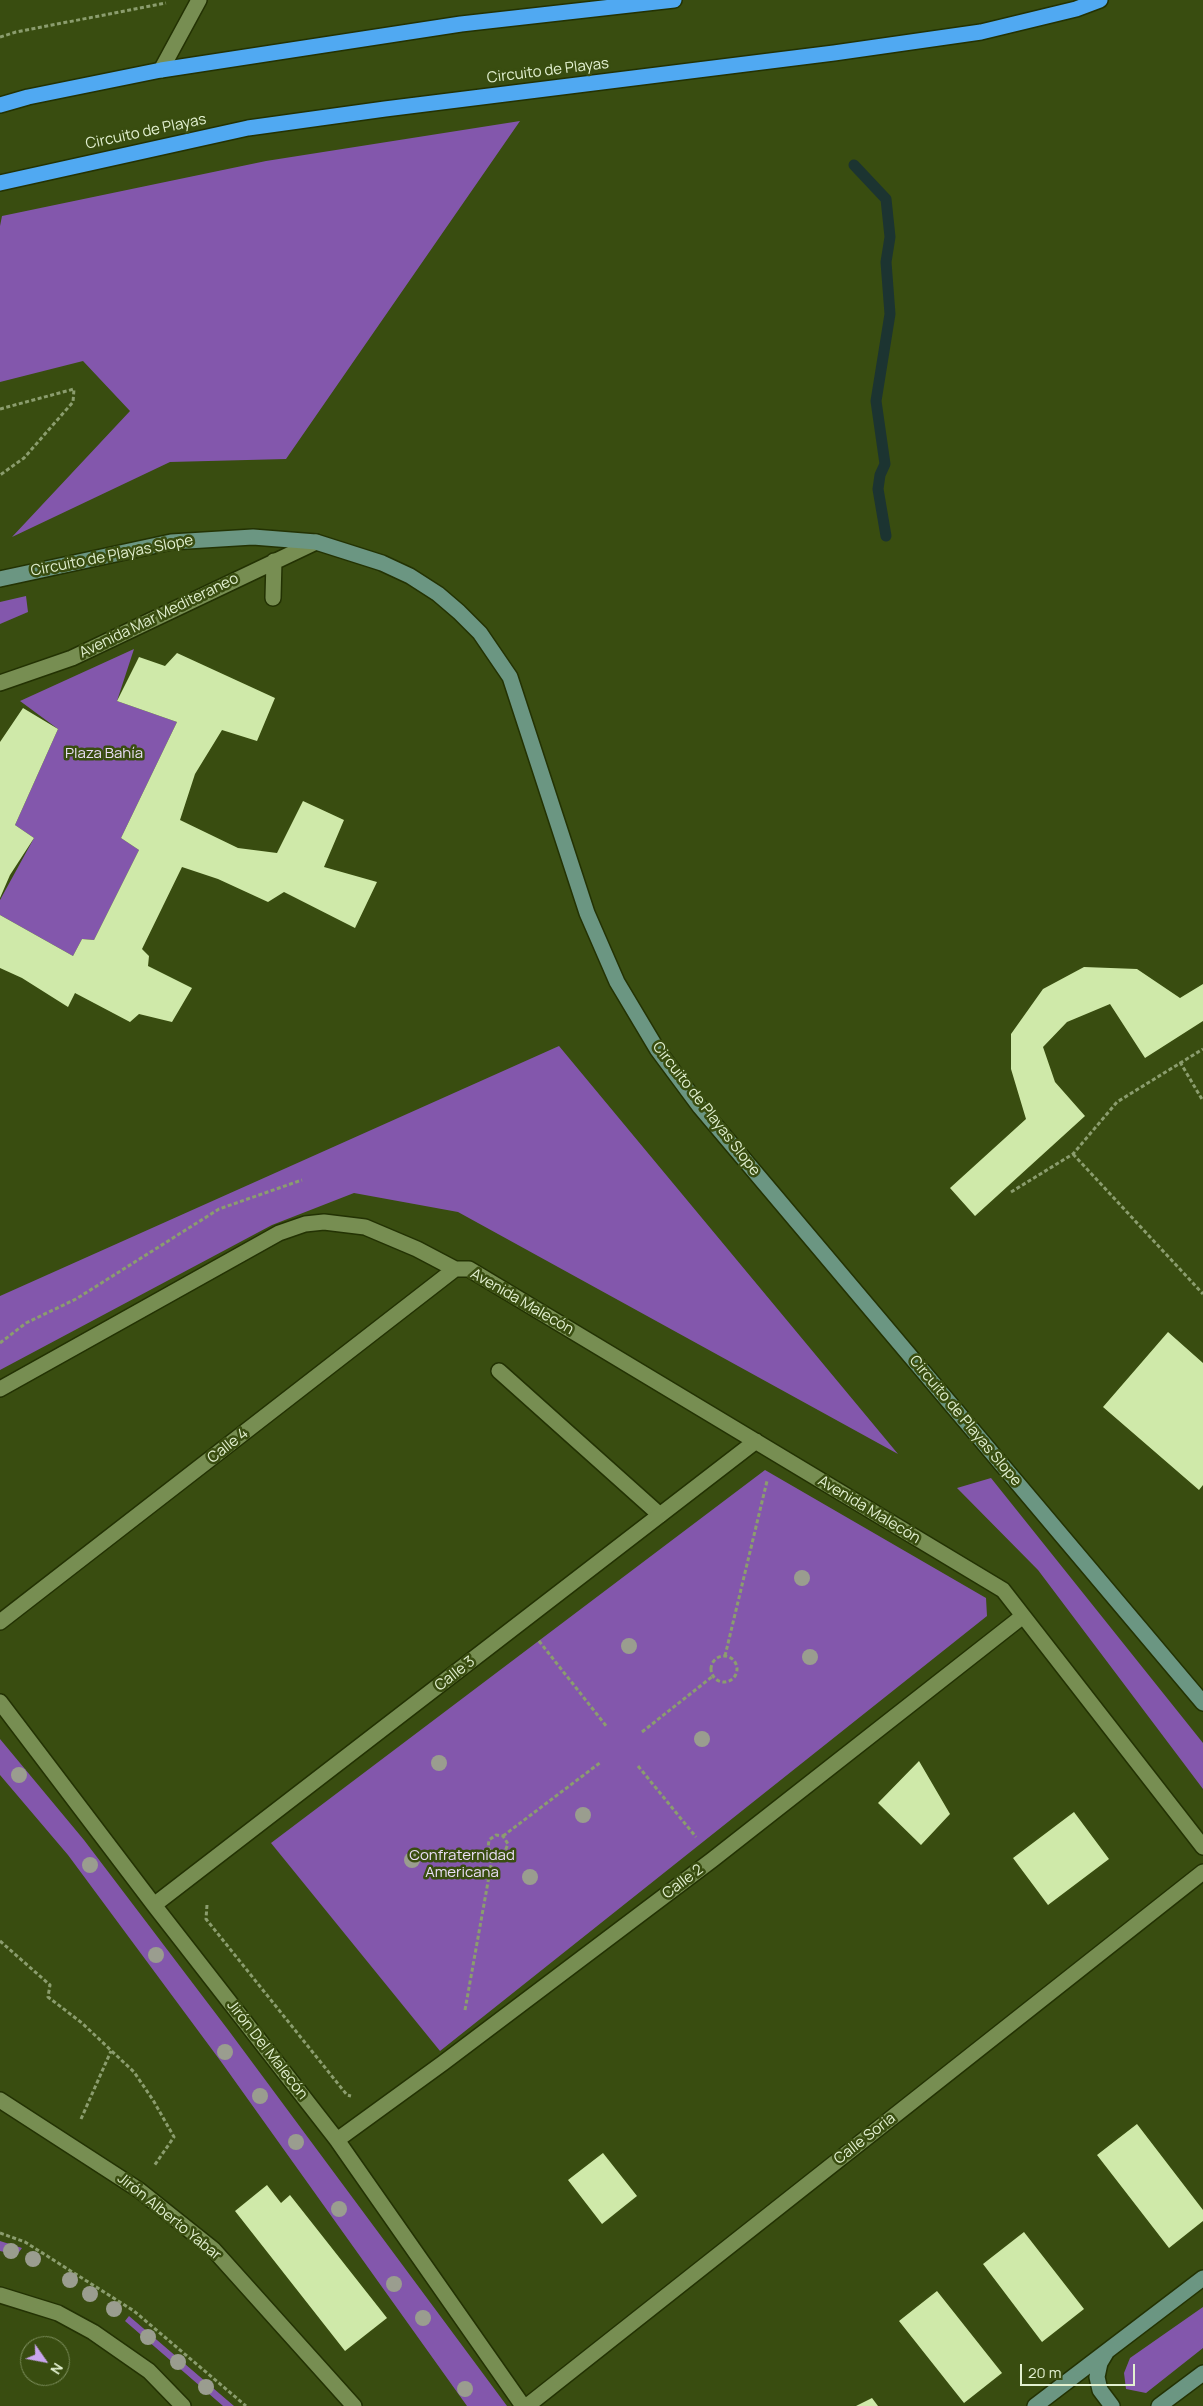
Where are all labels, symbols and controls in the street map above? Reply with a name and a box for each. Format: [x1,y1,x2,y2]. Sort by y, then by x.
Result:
street label: Circuito de Playas [486,55,610,87]
street label: Circuito de Playas [84,110,208,154]
street label: Circuito de Playas Slope [29,531,195,581]
street label: Avenida Mar Mediteraneo [76,570,242,662]
park label: Plaza Bahía [65,745,143,763]
street label: Circuito de Playas Slope [648,1038,764,1180]
street label: Avenida Malecón [467,1265,577,1339]
street label: Circuito de Playas Slope [905,1352,1025,1490]
street label: Calle 4 [204,1425,252,1467]
street label: Avenida Malecón [814,1472,924,1548]
street label: Calle 3 [431,1653,479,1695]
park label: Confraternidad Americana [409,1847,515,1882]
street label: Calle 2 [659,1861,707,1903]
street label: Jirón Del Malecón [223,1997,311,2103]
street label: Calle Soria [831,2109,899,2169]
street label: Jirón Alberto Yabar [114,2170,224,2264]
north arrow [20,2336,70,2386]
scale bar [1023,2354,1138,2386]
text: N [46,2360,68,2378]
text: 20 m [1028,2362,1061,2383]

